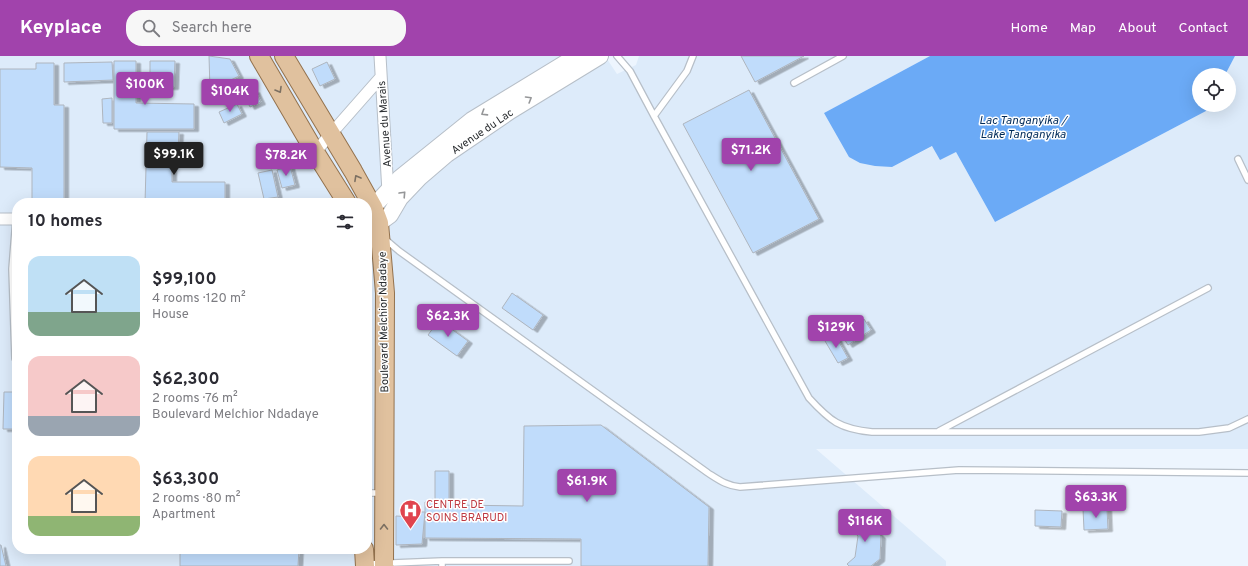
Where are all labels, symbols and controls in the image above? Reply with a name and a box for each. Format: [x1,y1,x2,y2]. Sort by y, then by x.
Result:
search box [126,10,406,46]
text: Keyplace [20,16,102,40]
icon: search [140,17,162,39]
text: Search here [172,19,252,38]
text: Home [1011,20,1048,37]
text: Map [1070,20,1096,37]
text: About [1118,20,1157,37]
text: Contact [1179,20,1228,37]
map controls [1192,68,1236,112]
button: locate [1192,68,1236,112]
pin: $100K [117,72,173,106]
text: $100K [125,77,165,93]
pin: $104K [202,79,258,113]
street label: Avenue du Marais [375,80,395,168]
text: $104K [210,84,250,100]
one-way arrow [274,86,282,93]
one-way arrow [525,97,532,104]
street label: Avenue du Lac [449,106,516,158]
one-way arrow [481,108,488,116]
water label: Lac Tanganyika / Lake Tanganyika [979,113,1068,143]
pin: $71.2K [718,138,784,172]
pin: $99.1K [141,142,207,176]
pin: $78.2K [253,143,319,177]
text: $71.2K [731,143,771,159]
text: $99.1K [153,147,195,163]
text: $78.2K [265,148,307,164]
one-way arrow [355,175,362,182]
one-way arrow [399,191,406,199]
text: 10 homes [28,211,103,233]
icon: filters [334,211,356,233]
street label: Boulevard Melchior Ndadaye [376,251,392,393]
text: $99,100 [152,269,217,291]
icon: home [60,272,108,320]
text: 4 rooms · 120 m² [152,291,246,307]
pin: $62.3K [415,304,481,338]
text: House [152,307,189,323]
text: $62.3K [426,309,470,325]
pin: $129K [808,315,864,349]
text: $129K [817,320,855,336]
text: $62,300 [152,369,220,391]
icon: home [60,372,108,420]
text: 2 rooms · 76 m² [152,391,238,407]
text: Boulevard Melchior Ndadaye [152,407,319,423]
text: $63,300 [152,469,219,491]
pin: $61.9K [554,469,620,503]
icon: home [60,472,108,520]
text: $61.9K [566,474,608,490]
pin: $63.3K [1063,485,1129,519]
text: $63.3K [1074,490,1118,506]
text: 2 rooms · 80 m² [152,491,241,507]
hospital icon: CENTRE DE SOINS BRARUDI [397,497,423,530]
place label: CENTRE DE SOINS BRARUDI [426,498,507,525]
text: Apartment [152,507,215,523]
pin: $116K [837,509,893,543]
text: $116K [847,514,883,530]
one-way arrow [380,524,388,530]

